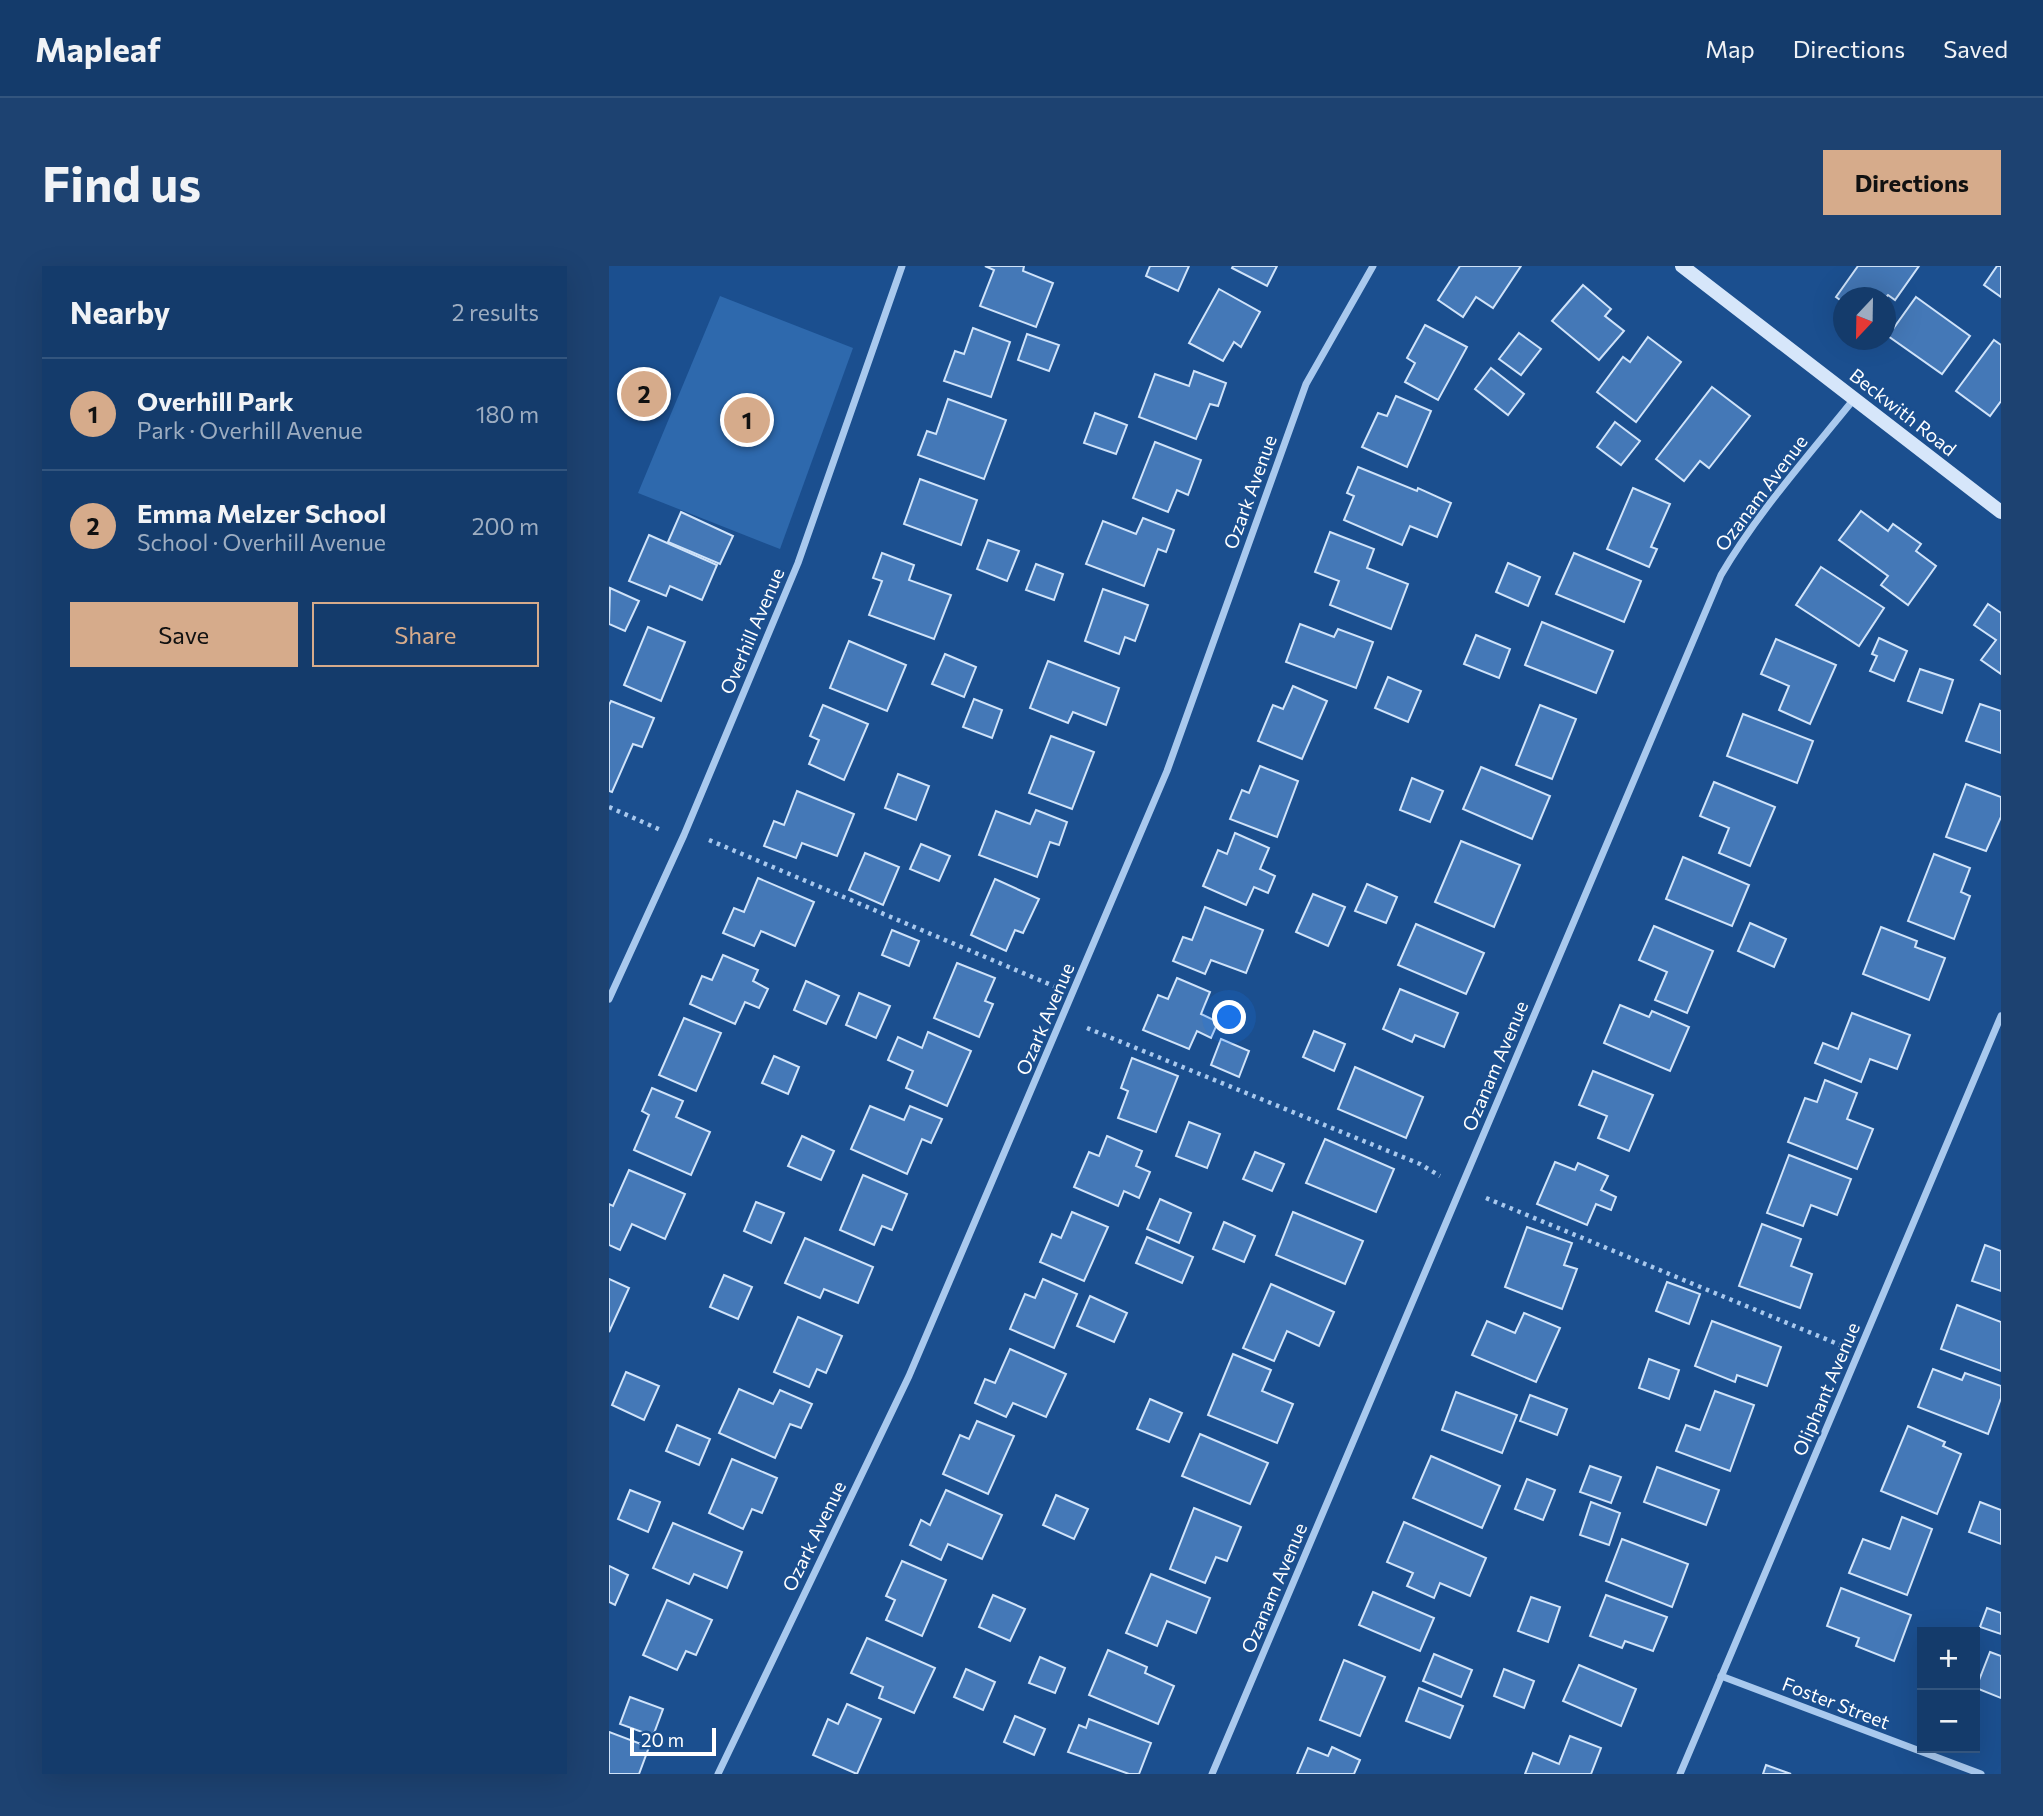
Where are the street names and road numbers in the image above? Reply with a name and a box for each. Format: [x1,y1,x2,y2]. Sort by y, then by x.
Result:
street label: Beckwith Road [1845,363,1961,460]
street label: Ozanam Avenue [1710,430,1812,555]
street label: Ozark Avenue [1218,432,1281,552]
street label: Overhill Avenue [715,564,788,697]
street label: Ozark Avenue [1011,959,1079,1078]
street label: Ozanam Avenue [1457,997,1532,1134]
street label: Oliphant Avenue [1787,1319,1864,1459]
street label: Ozark Avenue [777,1477,850,1595]
street label: Ozanam Avenue [1236,1519,1311,1656]
street label: Foster Street [1779,1672,1893,1734]

